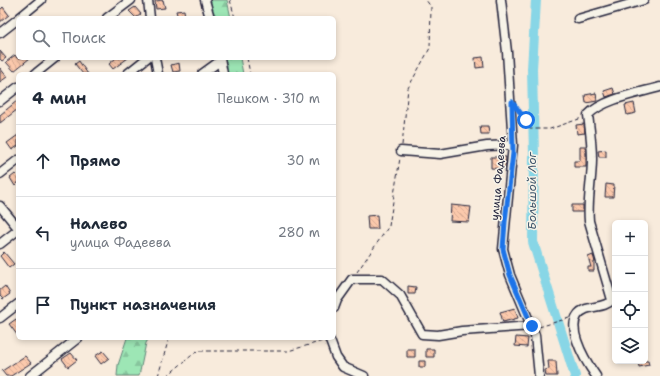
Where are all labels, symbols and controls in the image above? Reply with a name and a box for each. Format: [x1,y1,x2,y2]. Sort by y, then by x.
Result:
search box [16,16,336,60]
icon: search [30,27,52,49]
text: Поиск [62,28,106,48]
text: 4 мин [32,87,87,109]
text: Пешком · 310 m [217,90,320,107]
route start [517,111,535,129]
street label: улица Фадеева [487,135,510,221]
icon: ahead [32,150,54,172]
text: Прямо [70,151,120,171]
water label: Большой Лог [524,151,540,230]
text: 30 m [286,152,320,169]
text: Налево [70,214,128,234]
map controls [612,220,648,364]
button: + [612,220,648,256]
icon: left [32,222,54,244]
text: 280 m [278,224,320,241]
text: улица Фадеева [70,234,171,251]
button: − [612,256,648,292]
button: locate [612,292,648,328]
icon: arrive [32,294,54,316]
text: Пункт назначения [70,295,216,315]
route end [523,317,541,335]
button: layers [612,328,648,364]

